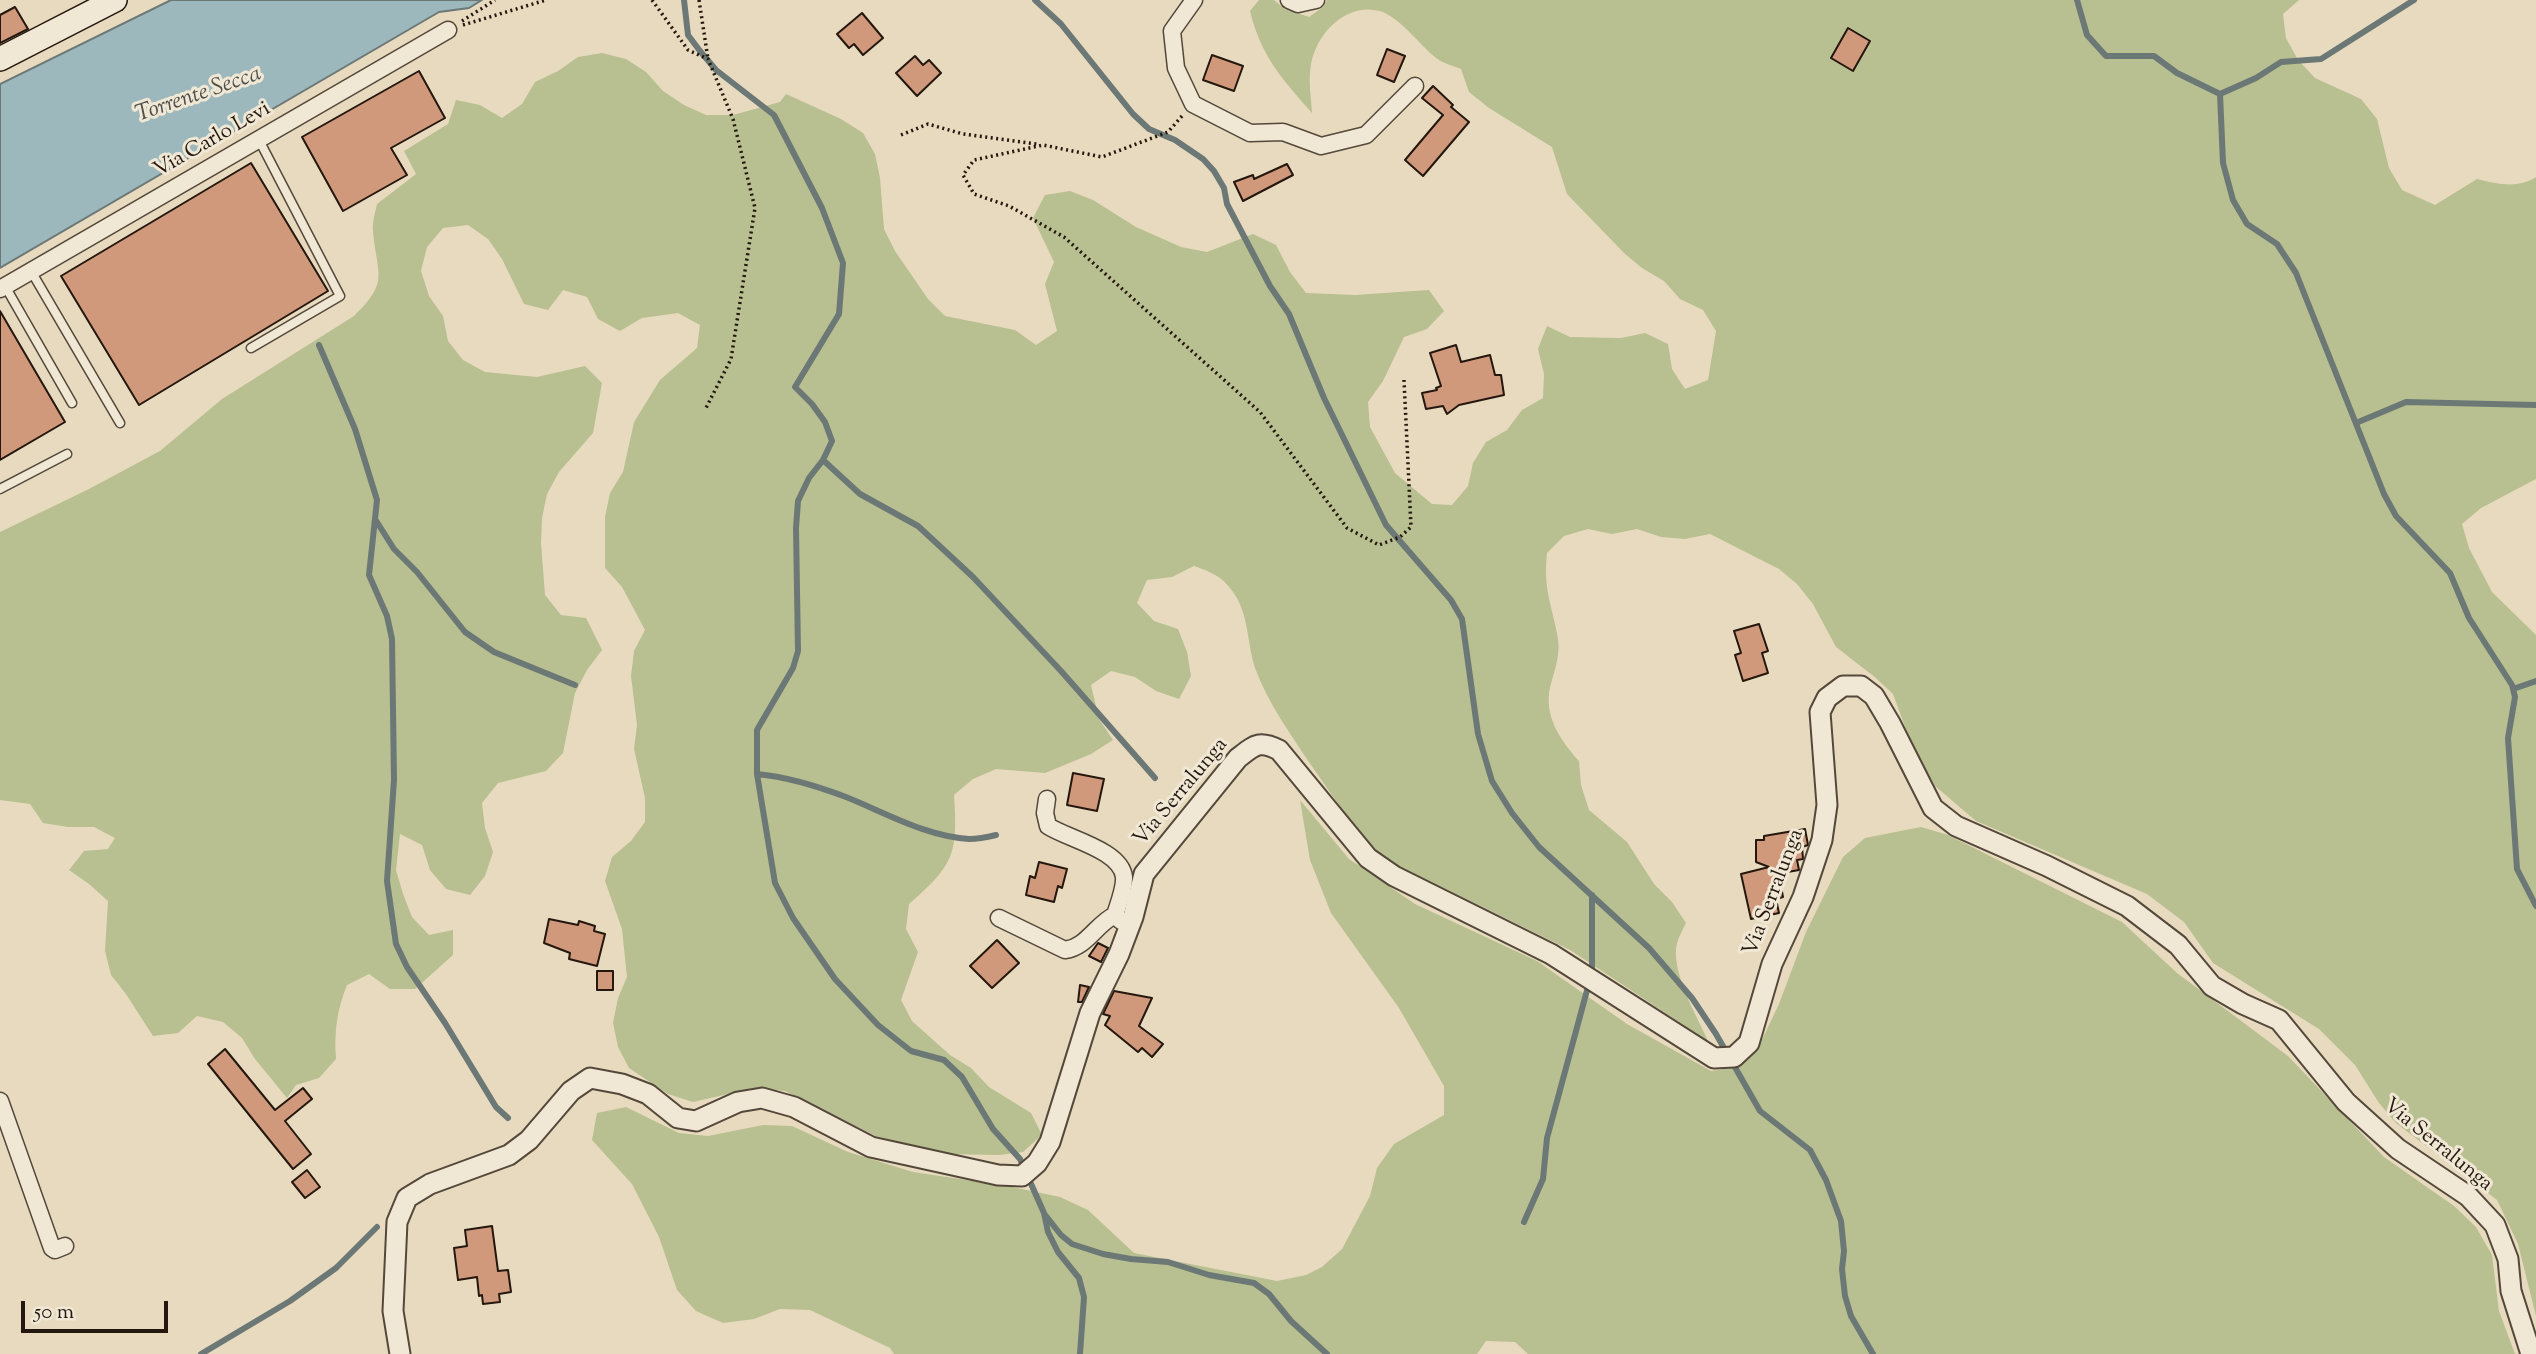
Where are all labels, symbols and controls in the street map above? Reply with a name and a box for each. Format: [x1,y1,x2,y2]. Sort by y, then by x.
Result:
water label: Torrente Secca [133,62,265,130]
street label: Via Carlo Levi [150,98,276,184]
street label: Via Serralunga [1129,734,1235,852]
street label: Via Serralunga [1739,826,1811,960]
street label: Via Serralunga [2377,1094,2497,1198]
scale bar [24,1288,172,1332]
text: 50 m [34,1298,74,1328]

